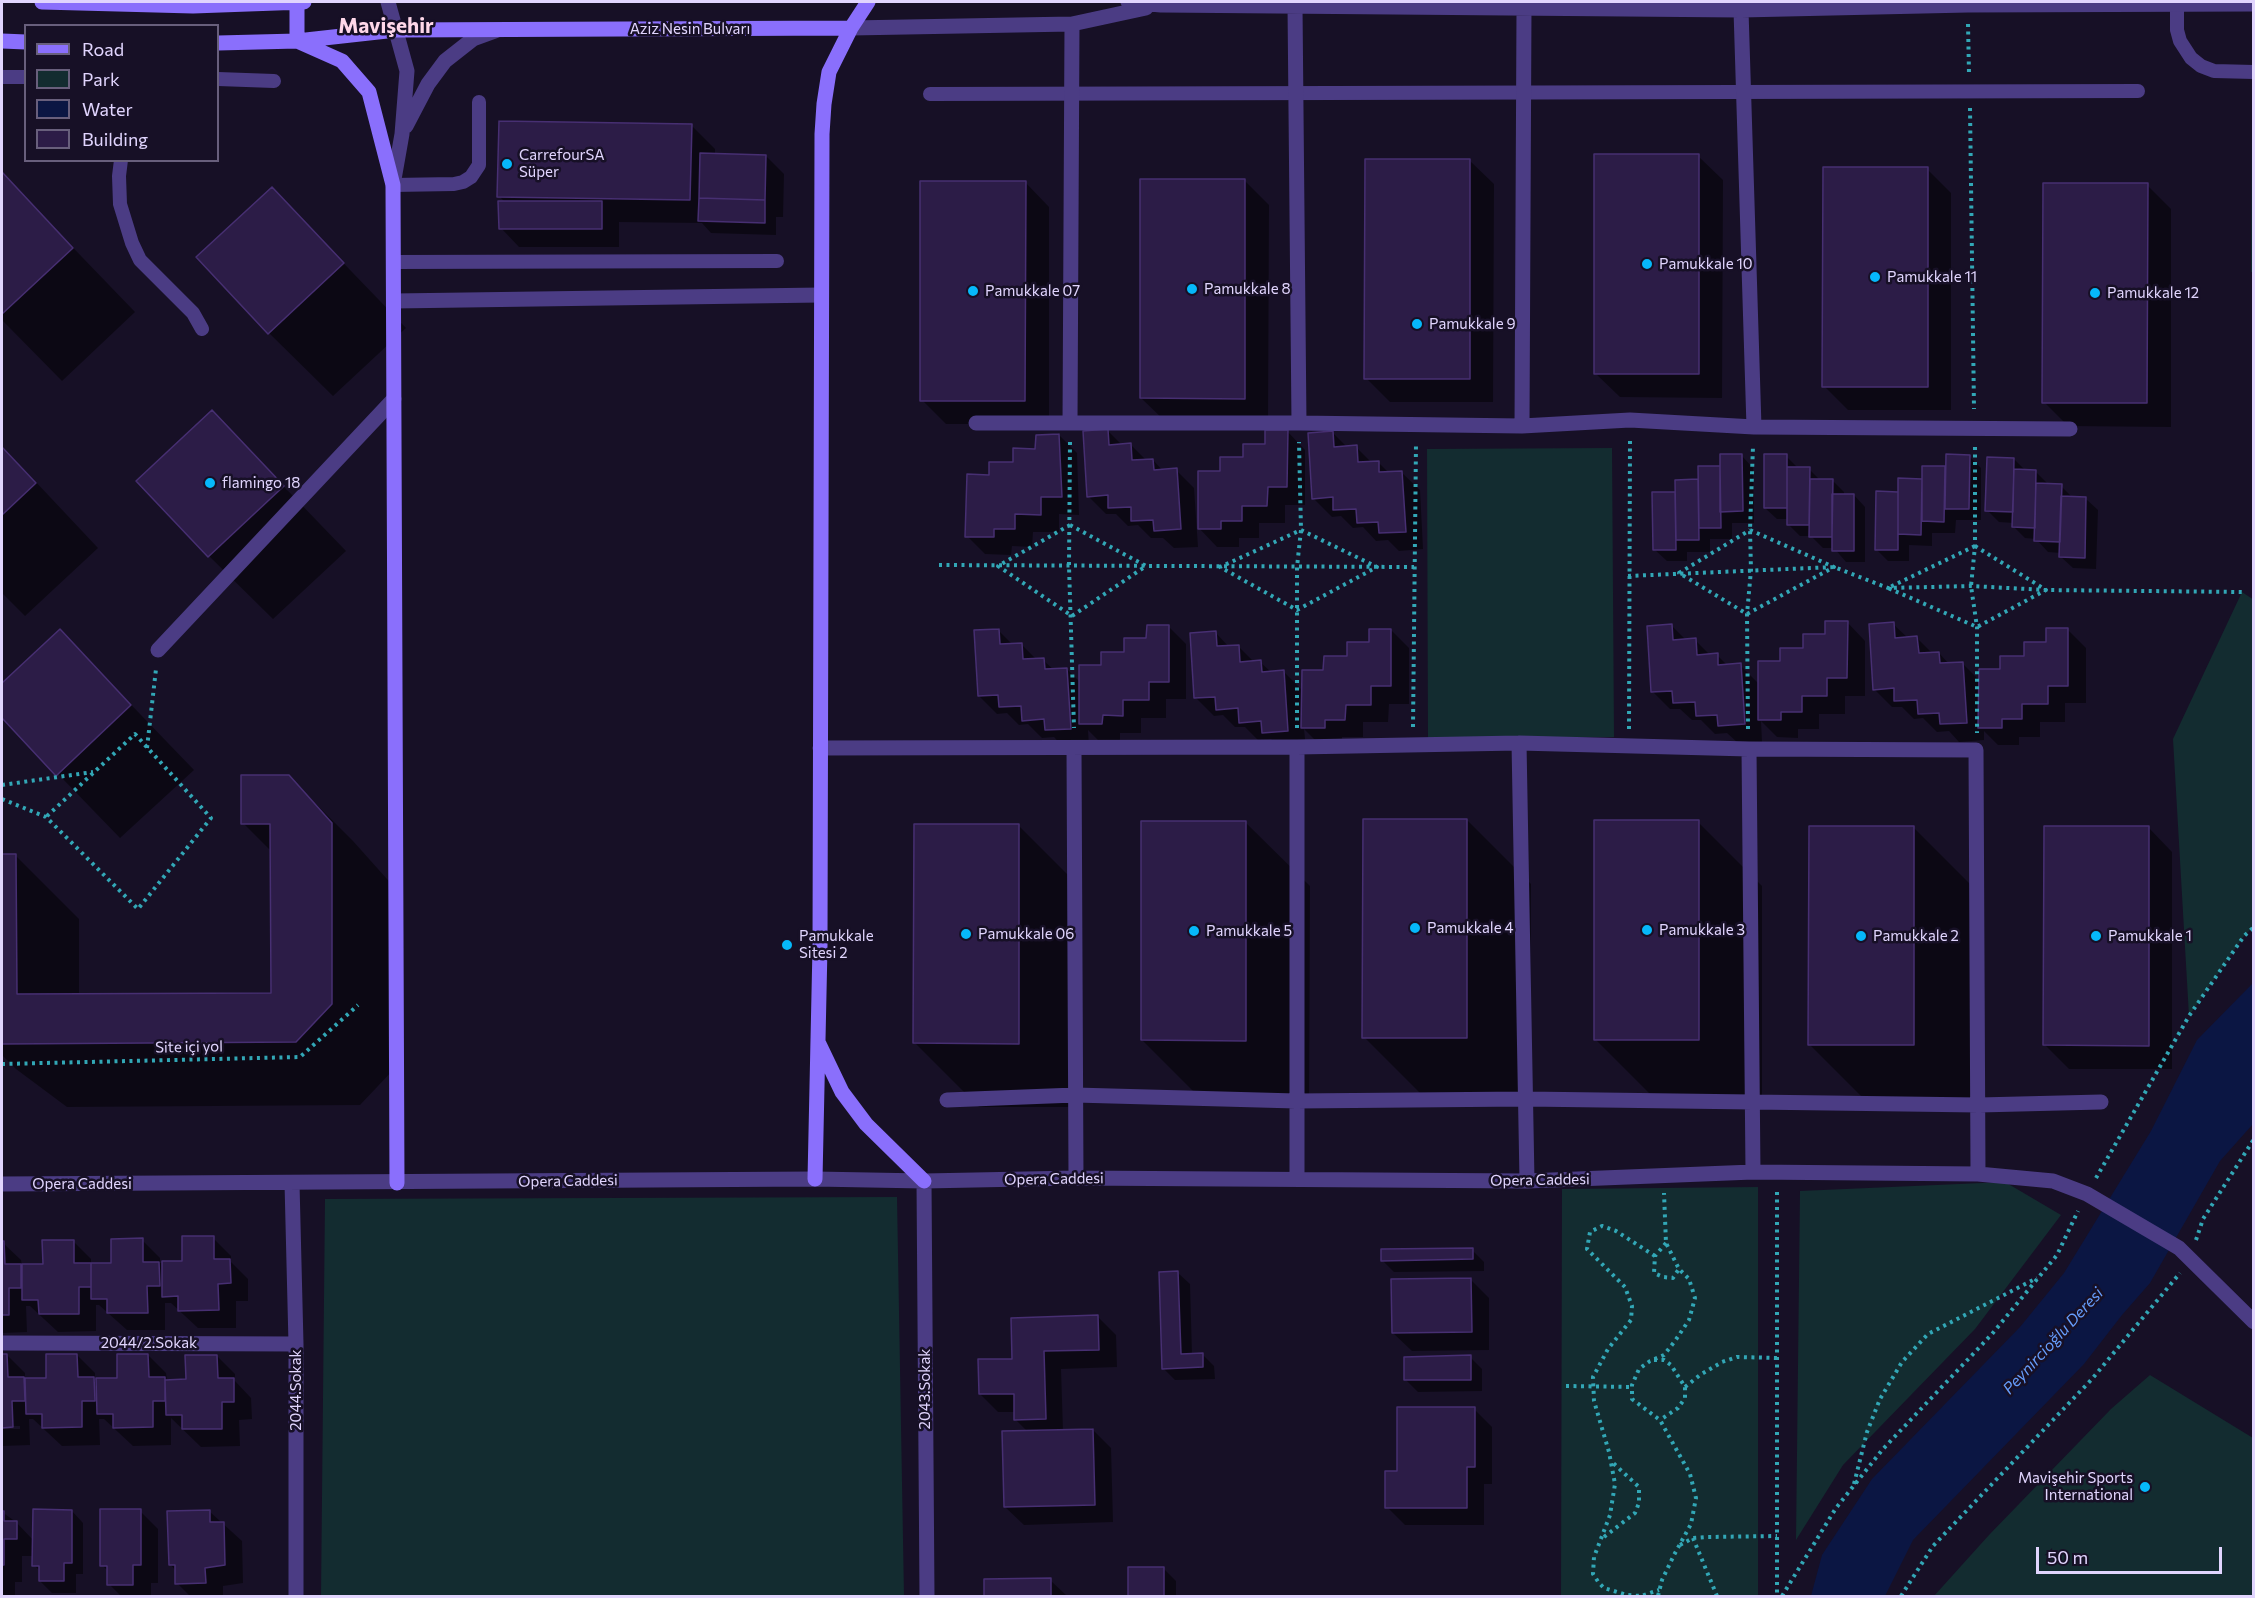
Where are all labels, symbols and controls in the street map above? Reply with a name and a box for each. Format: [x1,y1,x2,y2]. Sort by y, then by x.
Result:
district label: Mavişehir [338,13,434,39]
street label: Aziz Nesin Bulvarı [630,20,750,38]
legend [24,24,219,162]
text: Road [82,38,124,60]
text: Park [82,68,120,90]
text: Water [82,98,133,120]
text: Building [82,128,148,150]
place label: CarrefourSA Süper [519,146,605,181]
marker: CarrefourSA Süper [500,157,514,171]
place label: Pamukkale 10 [1659,255,1753,273]
marker: Pamukkale 10 [1640,257,1654,271]
place label: Pamukkale 11 [1887,268,1977,286]
marker: Pamukkale 11 [1868,270,1882,284]
place label: Pamukkale 8 [1204,280,1291,298]
place label: Pamukkale 07 [985,282,1080,300]
marker: Pamukkale 8 [1185,282,1199,296]
marker: Pamukkale 07 [966,284,980,298]
place label: Pamukkale 12 [2107,284,2199,302]
marker: Pamukkale 12 [2088,286,2102,300]
place label: Pamukkale 9 [1429,315,1516,333]
marker: Pamukkale 9 [1410,317,1424,331]
place label: flamingo 18 [222,474,300,492]
marker: flamingo 18 [203,476,217,490]
place label: Pamukkale 4 [1427,919,1513,937]
marker: Pamukkale 4 [1408,921,1422,935]
place label: Pamukkale 3 [1659,921,1745,939]
place label: Pamukkale 5 [1206,922,1292,940]
marker: Pamukkale 3 [1640,923,1654,937]
marker: Pamukkale 5 [1187,924,1201,938]
place label: Pamukkale 06 [978,925,1074,943]
place label: Pamukkale Sitesi 2 [799,927,874,962]
marker: Pamukkale 06 [959,927,973,941]
place label: Pamukkale 2 [1873,927,1959,945]
place label: Pamukkale 1 [2108,927,2192,945]
marker: Pamukkale 2 [1854,929,1868,943]
marker: Pamukkale 1 [2089,929,2103,943]
marker: Pamukkale Sitesi 2 [780,938,794,952]
street label: Site içi yol [155,1037,223,1057]
street label: Opera Caddesi [1004,1169,1104,1189]
street label: Opera Caddesi [1490,1170,1590,1190]
street label: Opera Caddesi [518,1171,618,1191]
street label: Opera Caddesi [32,1175,132,1193]
water label: Peynircioğlu Deresi [1999,1284,2107,1398]
street label: 2044/2.Sokak [101,1334,197,1352]
street label: 2044.Sokak [287,1349,305,1431]
street label: 2043.Sokak [916,1349,934,1429]
place label: Mavişehir Sports International [2018,1469,2133,1504]
marker: Mavişehir Sports International [2138,1480,2152,1494]
scale bar [2039,1535,2225,1573]
text: 50 m [2047,1546,2088,1568]

